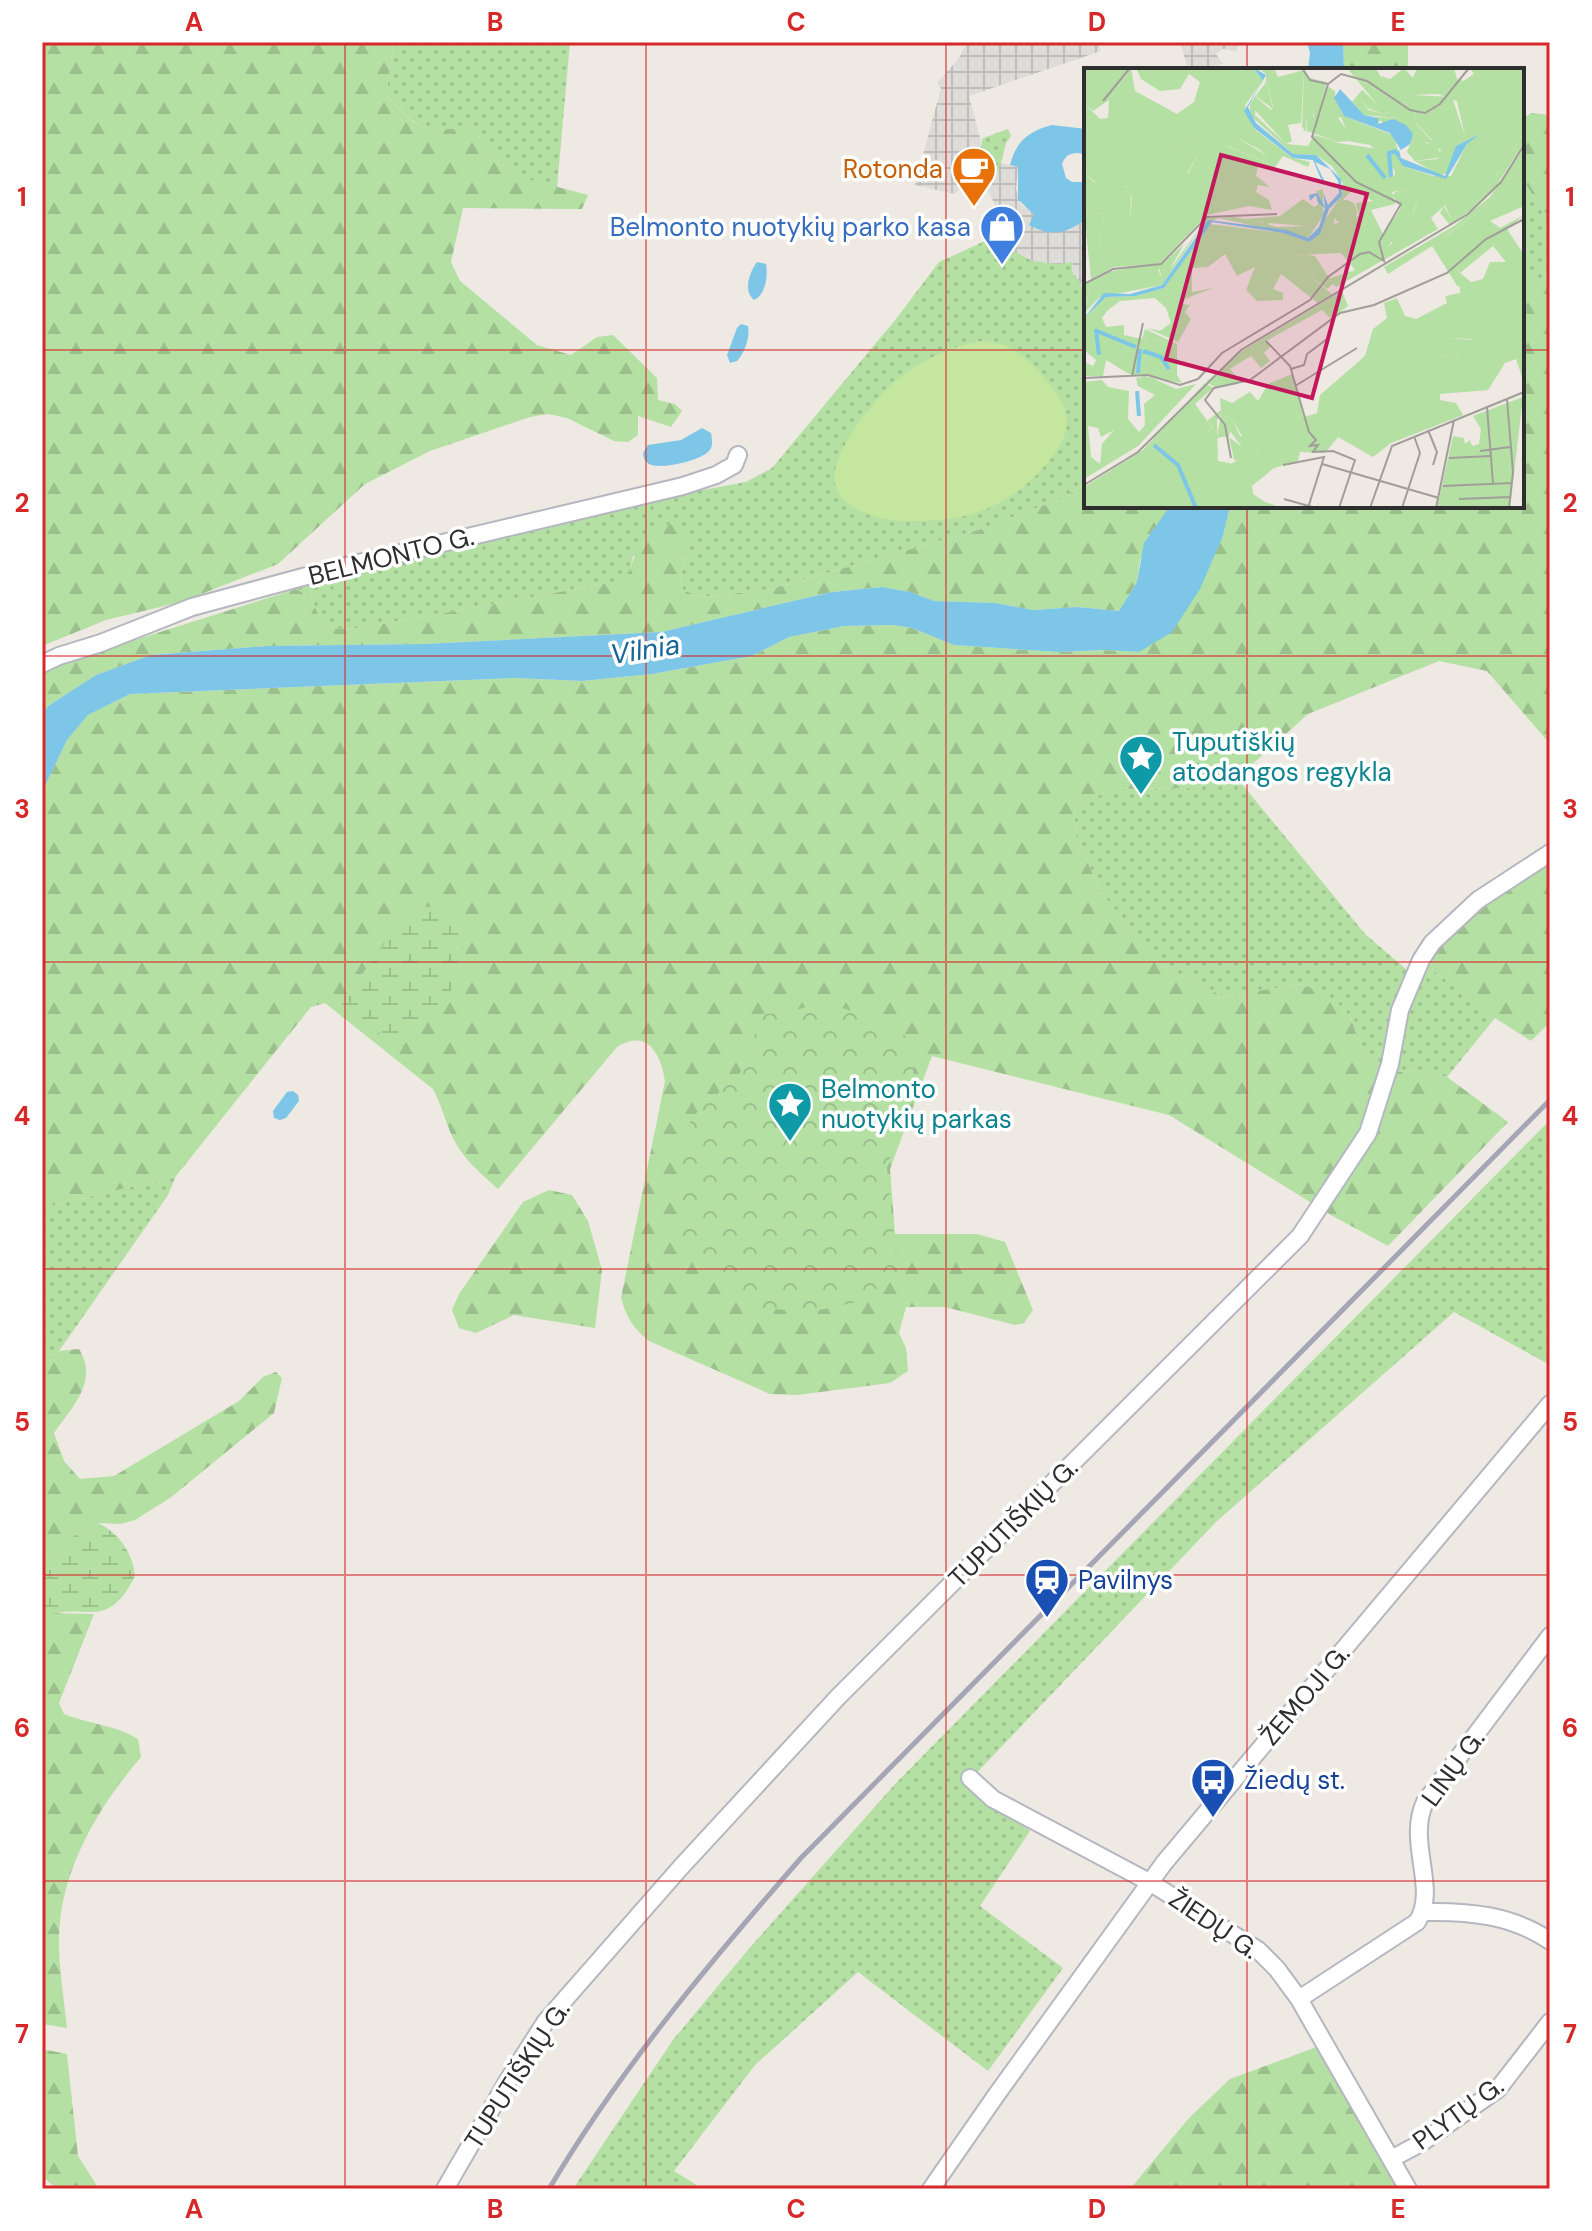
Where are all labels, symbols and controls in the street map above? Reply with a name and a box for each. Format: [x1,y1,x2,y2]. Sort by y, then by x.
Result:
text: A [185,5,203,39]
text: B [487,5,503,39]
text: C [786,5,806,39]
text: D [1088,5,1106,39]
text: E [1390,5,1406,39]
inset map [1084,68,1524,508]
cafe icon: Rotonda [950,145,998,208]
place label: Rotonda [843,152,943,186]
text: 1 [17,180,27,214]
text: 1 [1565,180,1575,214]
shop icon: Belmonto nuotykių parko kasa [978,203,1026,266]
place label: Belmonto nuotykių parko kasa [610,210,971,244]
text: 2 [14,486,30,520]
text: 2 [1562,486,1578,520]
street label: BELMONTO G. [305,519,477,593]
water label: Vilnia [608,626,683,673]
place label: Tuputiškių atodangos regykla [1172,725,1392,789]
place icon: Tuputiškių atodangos regykla [1117,733,1165,796]
text: 3 [14,792,30,826]
text: 3 [1562,792,1578,826]
place label: Belmonto nuotykių parkas [821,1072,1012,1136]
place icon: Belmonto nuotykių parkas [766,1080,814,1143]
text: 4 [14,1099,30,1133]
text: 4 [1562,1099,1578,1133]
text: 5 [14,1405,30,1439]
text: 5 [1562,1405,1578,1439]
street label: TUPUTIŠKIŲ G. [941,1451,1085,1595]
station icon: Pavilnys [1023,1556,1071,1619]
place label: Pavilnys [1078,1563,1173,1597]
street label: ŽEMOJI G. [1253,1637,1357,1753]
text: 6 [14,1711,30,1745]
text: 6 [1562,1711,1578,1745]
street label: LINŲ G. [1414,1723,1492,1813]
bus stop icon: Žiedų st. [1189,1756,1237,1819]
place label: Žiedų st. [1244,1763,1345,1797]
street label: ŽIEDŲ G. [1162,1882,1266,1966]
street label: TUPUTIŠKIŲ G. [457,1995,577,2155]
text: 7 [15,2017,29,2051]
text: 7 [1563,2017,1577,2051]
street label: PLYTŲ G. [1406,2068,1510,2158]
text: A [185,2192,203,2226]
text: B [487,2192,503,2226]
text: C [786,2192,806,2226]
text: D [1088,2192,1106,2226]
text: E [1390,2192,1406,2226]

